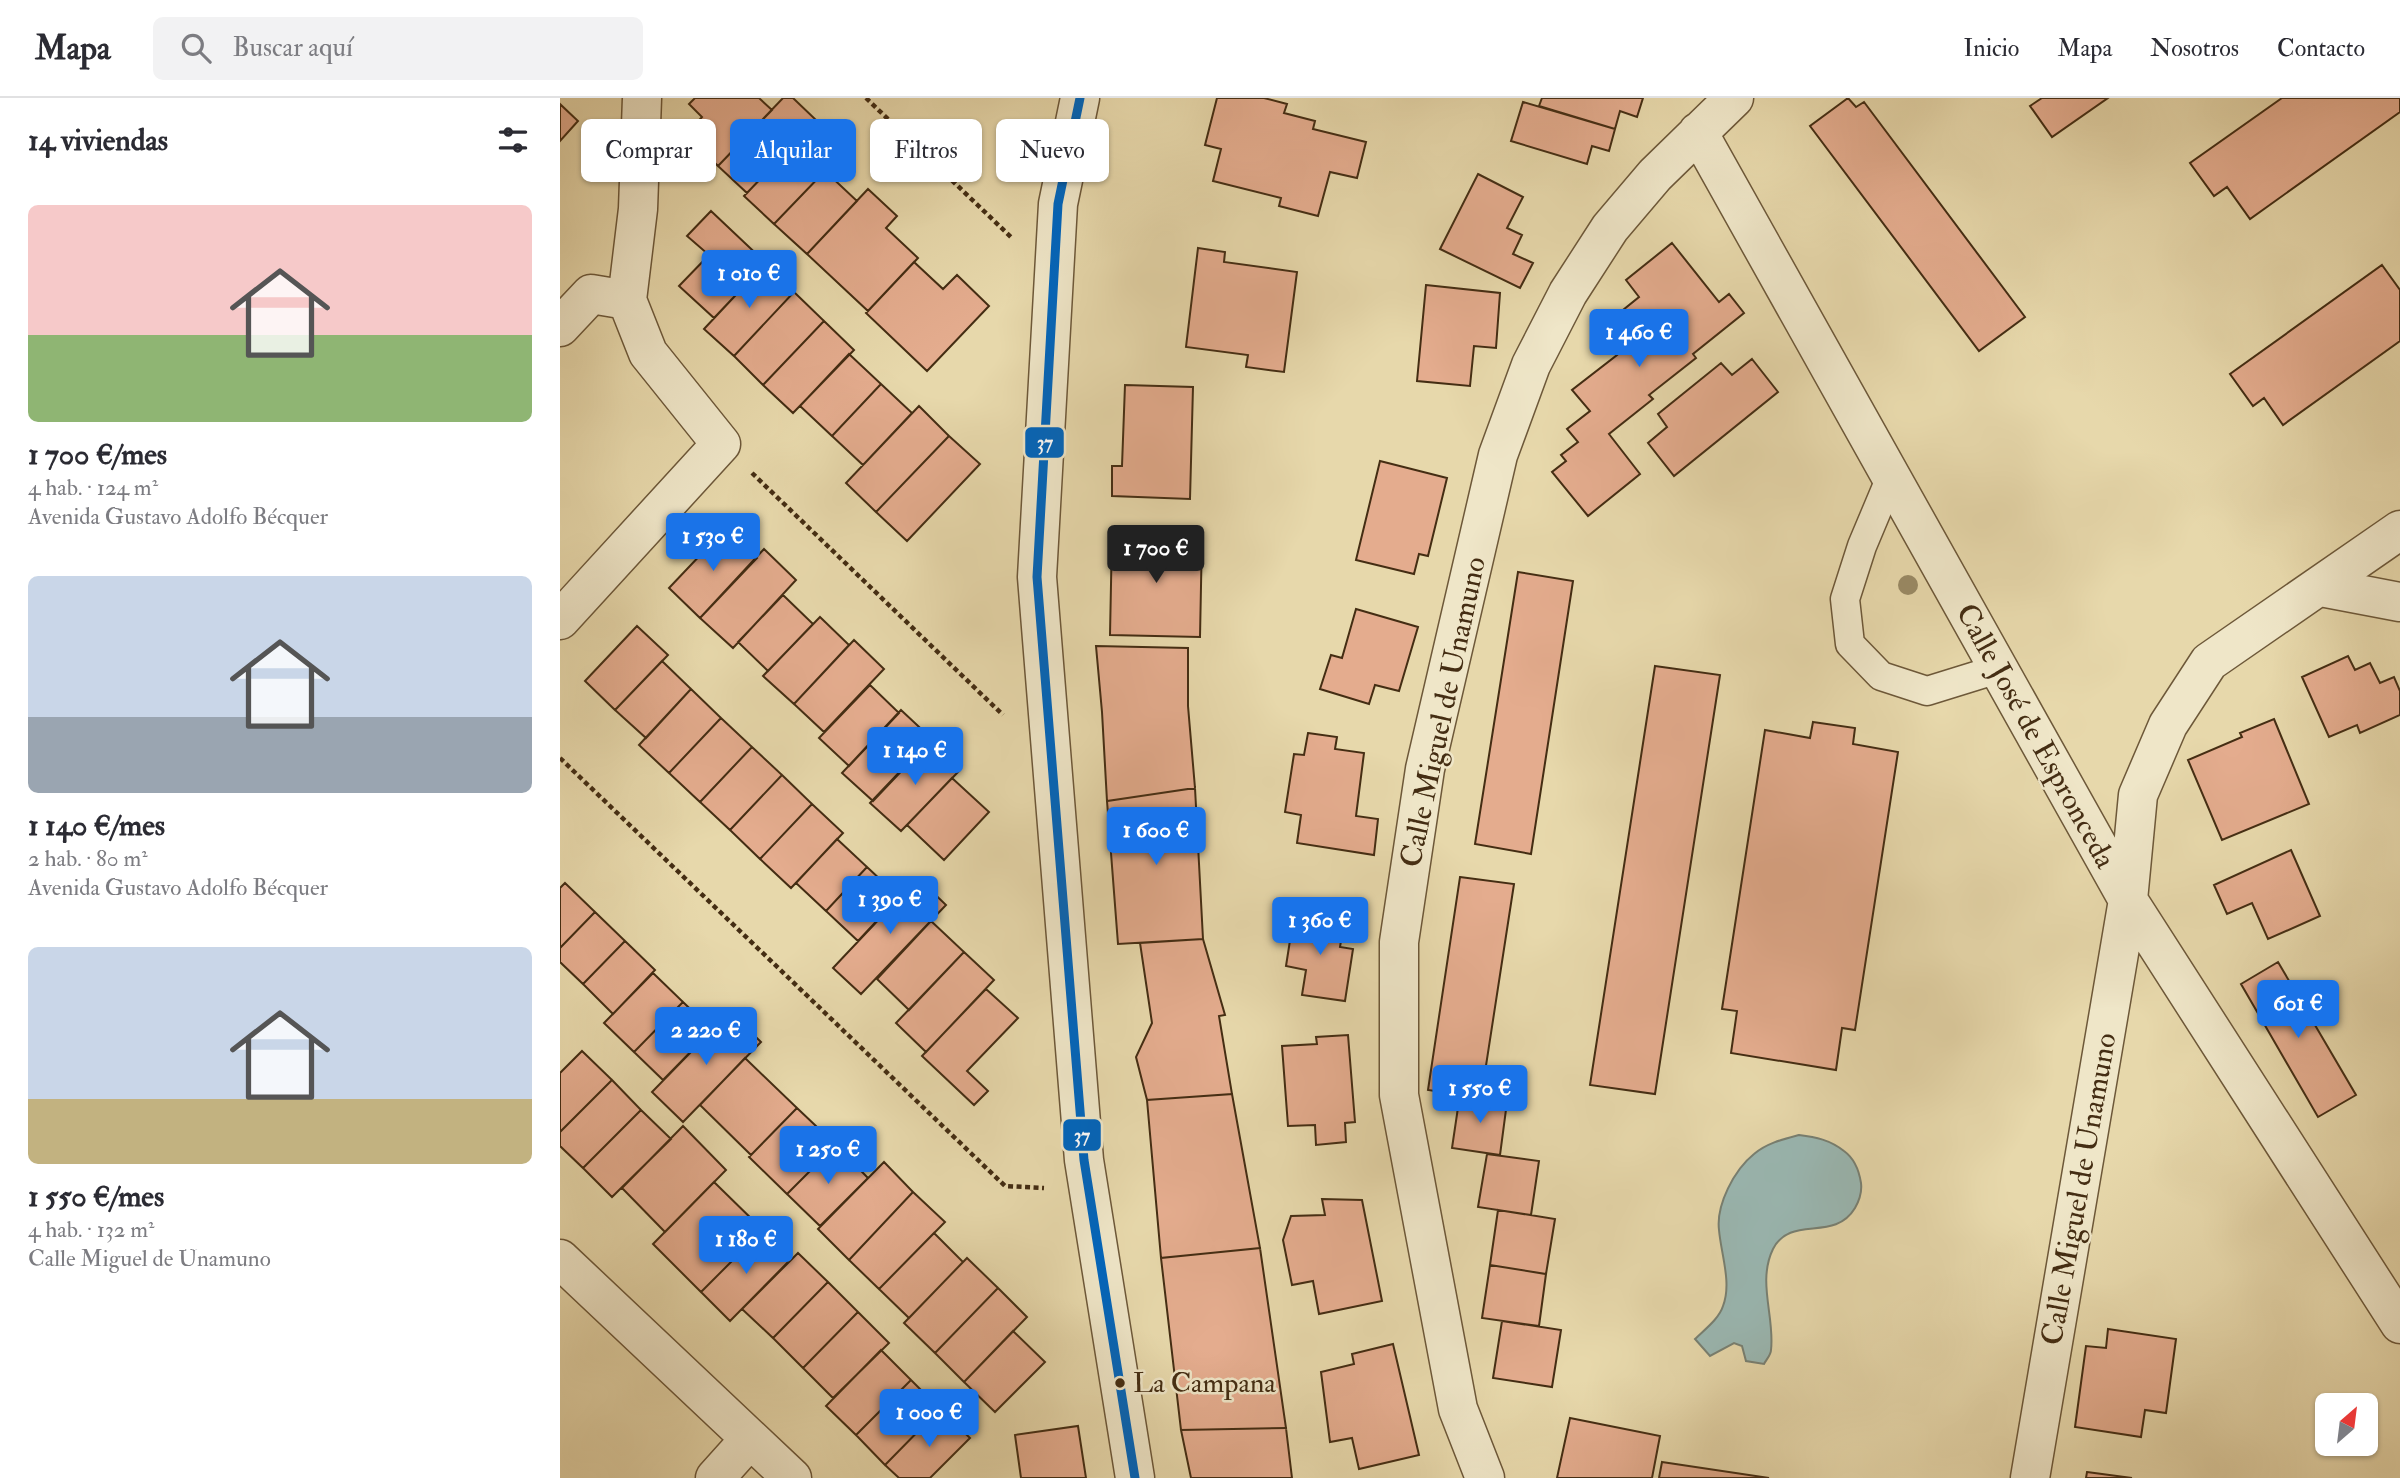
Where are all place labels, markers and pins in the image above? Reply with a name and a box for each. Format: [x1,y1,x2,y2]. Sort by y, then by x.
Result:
pin: 1 010 € [684,250,814,310]
pin: 1 460 € [1574,310,1704,369]
pin: 1 530 € [648,514,778,573]
pin: 1 700 € [1091,526,1221,585]
pin: 1 140 € [850,728,980,787]
pin: 1 600 € [1091,808,1221,867]
pin: 1 390 € [825,876,955,936]
pin: 1 360 € [1255,898,1385,957]
pin: 601 € [2249,981,2347,1040]
pin: 2 220 € [641,1007,771,1067]
pin: 1 550 € [1415,1066,1545,1125]
pin: 1 250 € [763,1126,893,1186]
pin: 1 180 € [681,1216,811,1276]
place label: La Campana [1133,1366,1276,1401]
marker: La Campana [1113,1376,1127,1390]
pin: 1 000 € [864,1390,994,1449]

